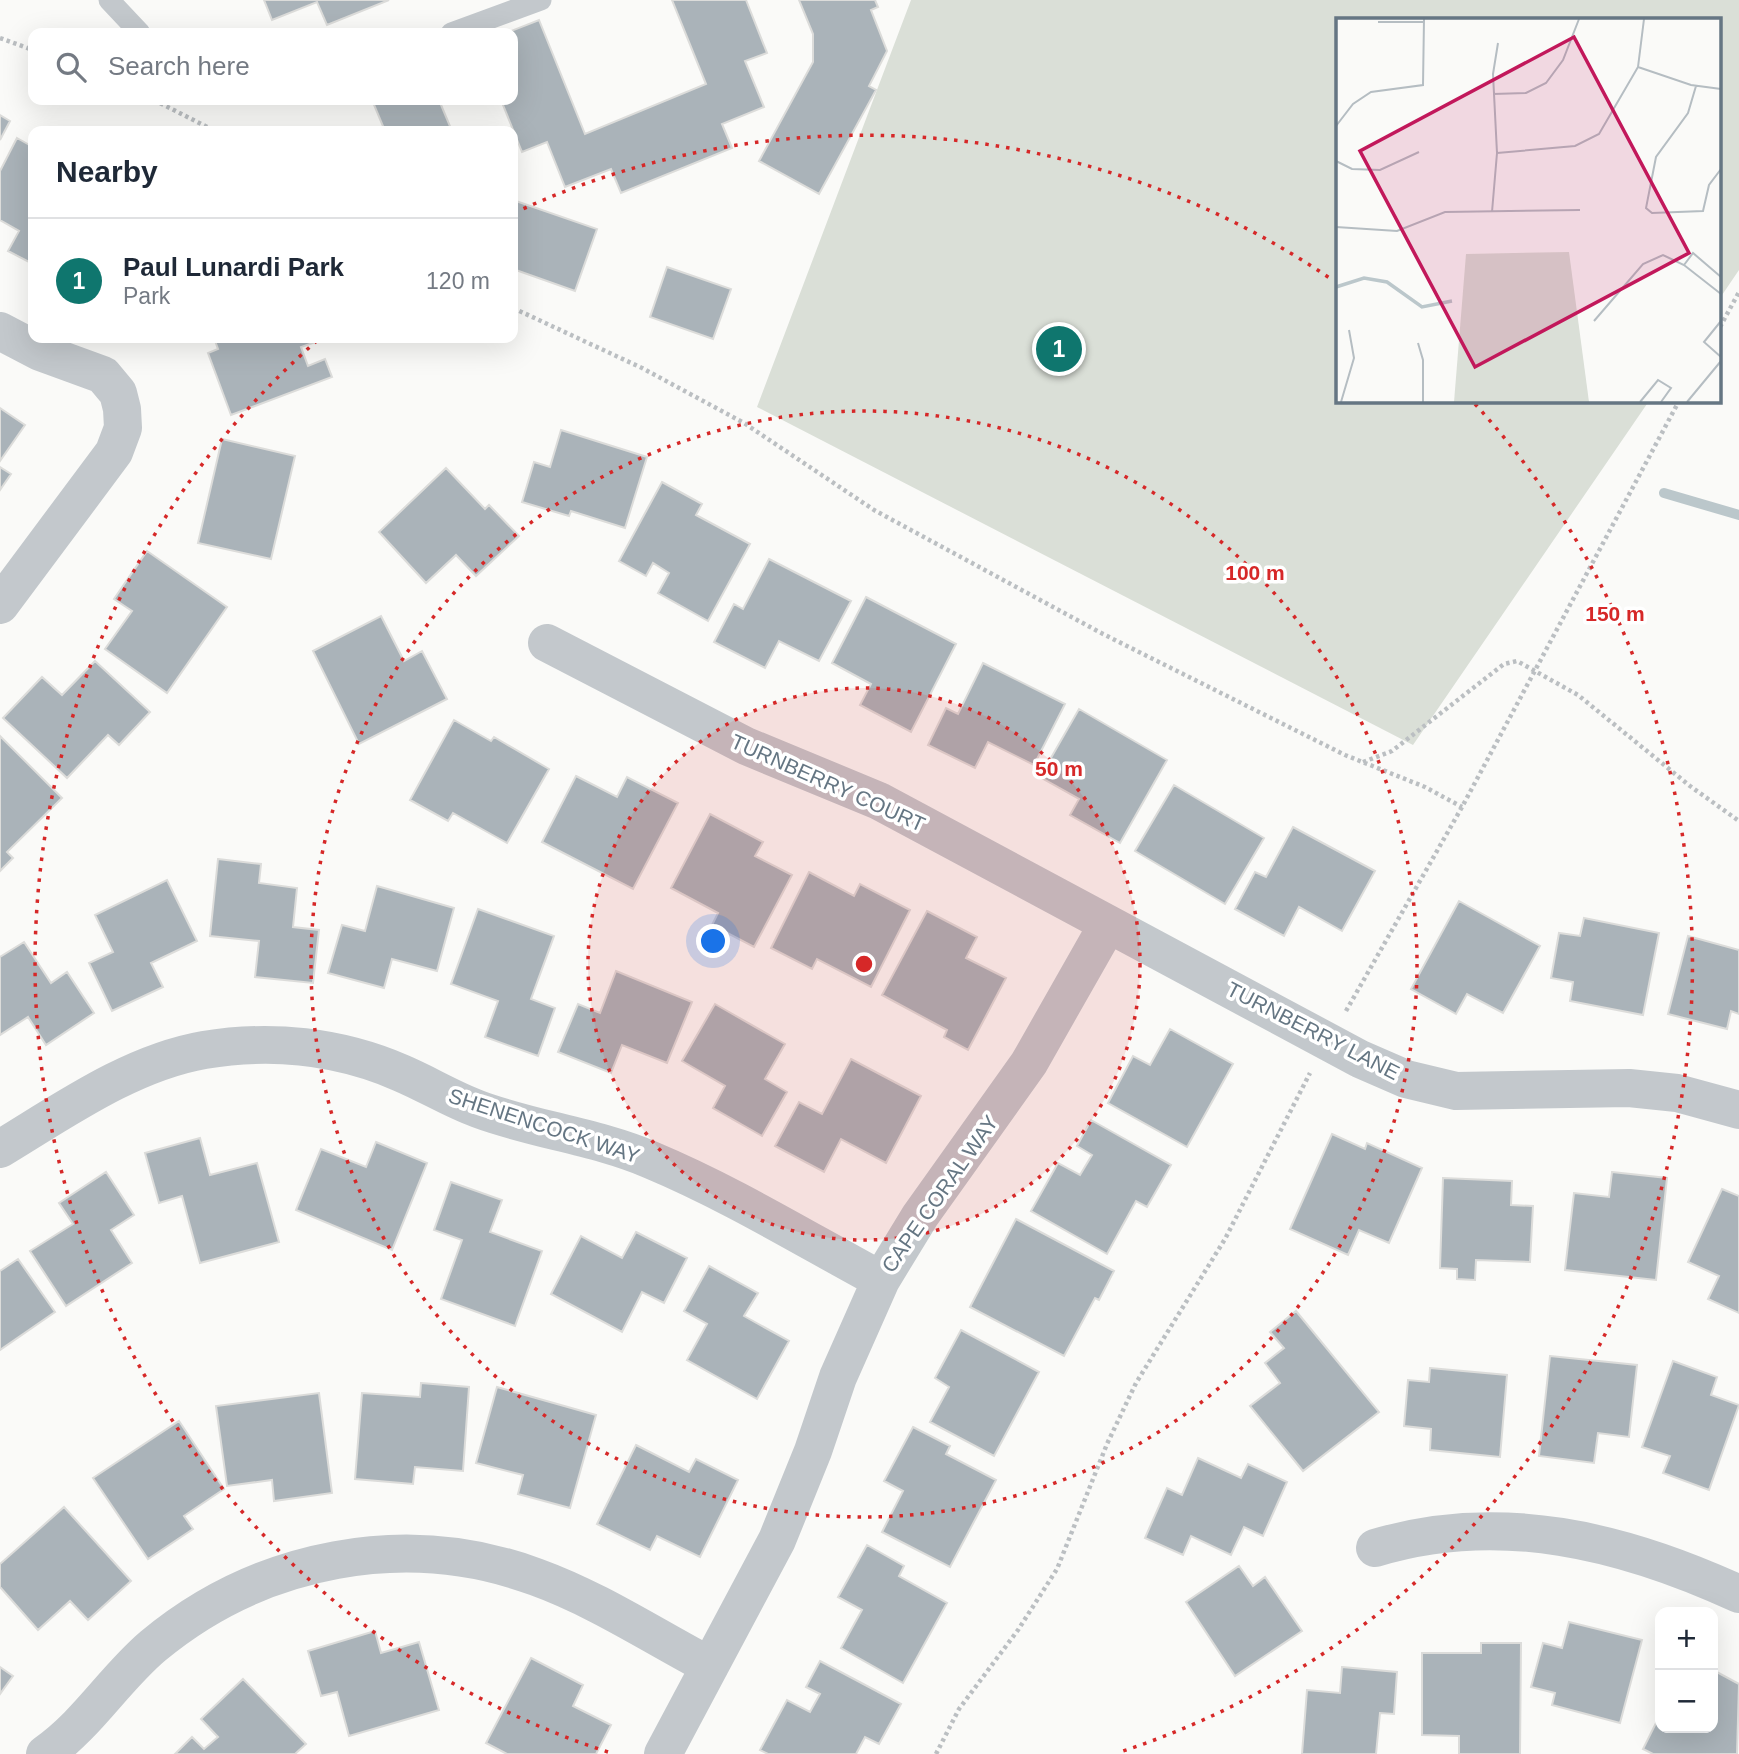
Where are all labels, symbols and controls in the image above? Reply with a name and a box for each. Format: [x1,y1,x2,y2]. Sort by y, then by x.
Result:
inset map [1336,18,1722,402]
search box [28,28,518,105]
icon: search [52,48,90,86]
text: Search here [108,51,250,81]
text: Nearby [56,155,158,188]
text: Paul Lunardi Park [123,252,344,282]
text: 1 [73,268,85,294]
text: 120 m [426,268,490,294]
text: Park [123,283,170,309]
pin: 1 [1036,323,1082,375]
text: 100 m [1225,561,1285,584]
text: 150 m [1585,602,1645,625]
street label: TURNBERRY COURT [728,729,929,836]
text: 50 m [1035,757,1083,780]
your location [696,924,730,958]
centre of rings [852,952,876,976]
street label: TURNBERRY LANE [1223,977,1403,1084]
street label: SHENENCOCK WAY [446,1084,643,1167]
street label: CAPE CORAL WAY [877,1111,1002,1276]
map controls [1655,1607,1718,1733]
button: + [1655,1607,1718,1670]
button: − [1655,1670,1718,1733]

